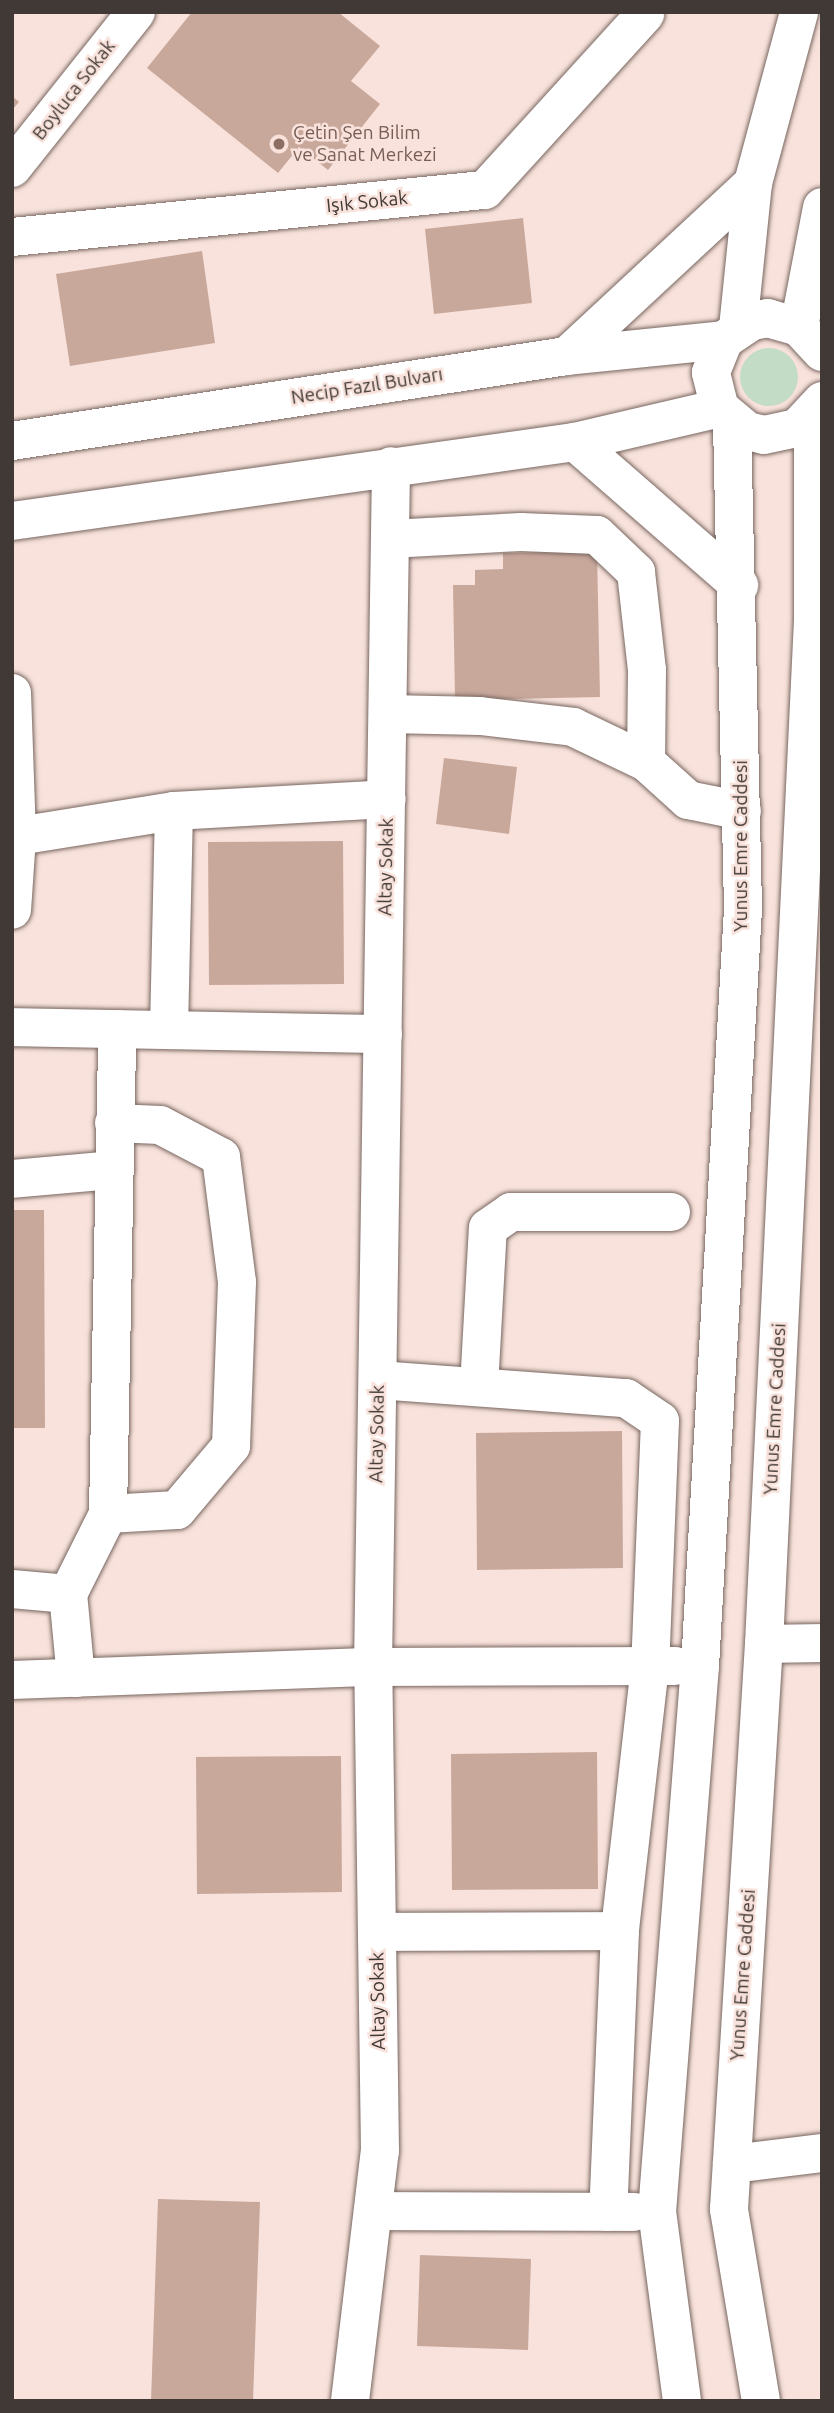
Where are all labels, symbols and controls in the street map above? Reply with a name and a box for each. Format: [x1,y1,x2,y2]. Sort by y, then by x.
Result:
street label: Boyluca Sokak [28,35,120,145]
place label: Çetin Şen Bilim ve Sanat Merkezi [293,122,437,166]
marker: Çetin Şen Bilim ve Sanat Merkezi [271,136,287,152]
street label: Işık Sokak [325,186,409,218]
street label: Necip Fazıl Bulvarı [289,363,445,409]
street label: Yunus Emre Caddesi [730,760,752,932]
street label: Altay Sokak [374,818,398,916]
street label: Yunus Emre Caddesi [759,1323,791,1495]
street label: Altay Sokak [365,1385,389,1483]
street label: Yunus Emre Caddesi [726,1889,760,2061]
street label: Altay Sokak [366,1952,390,2050]

